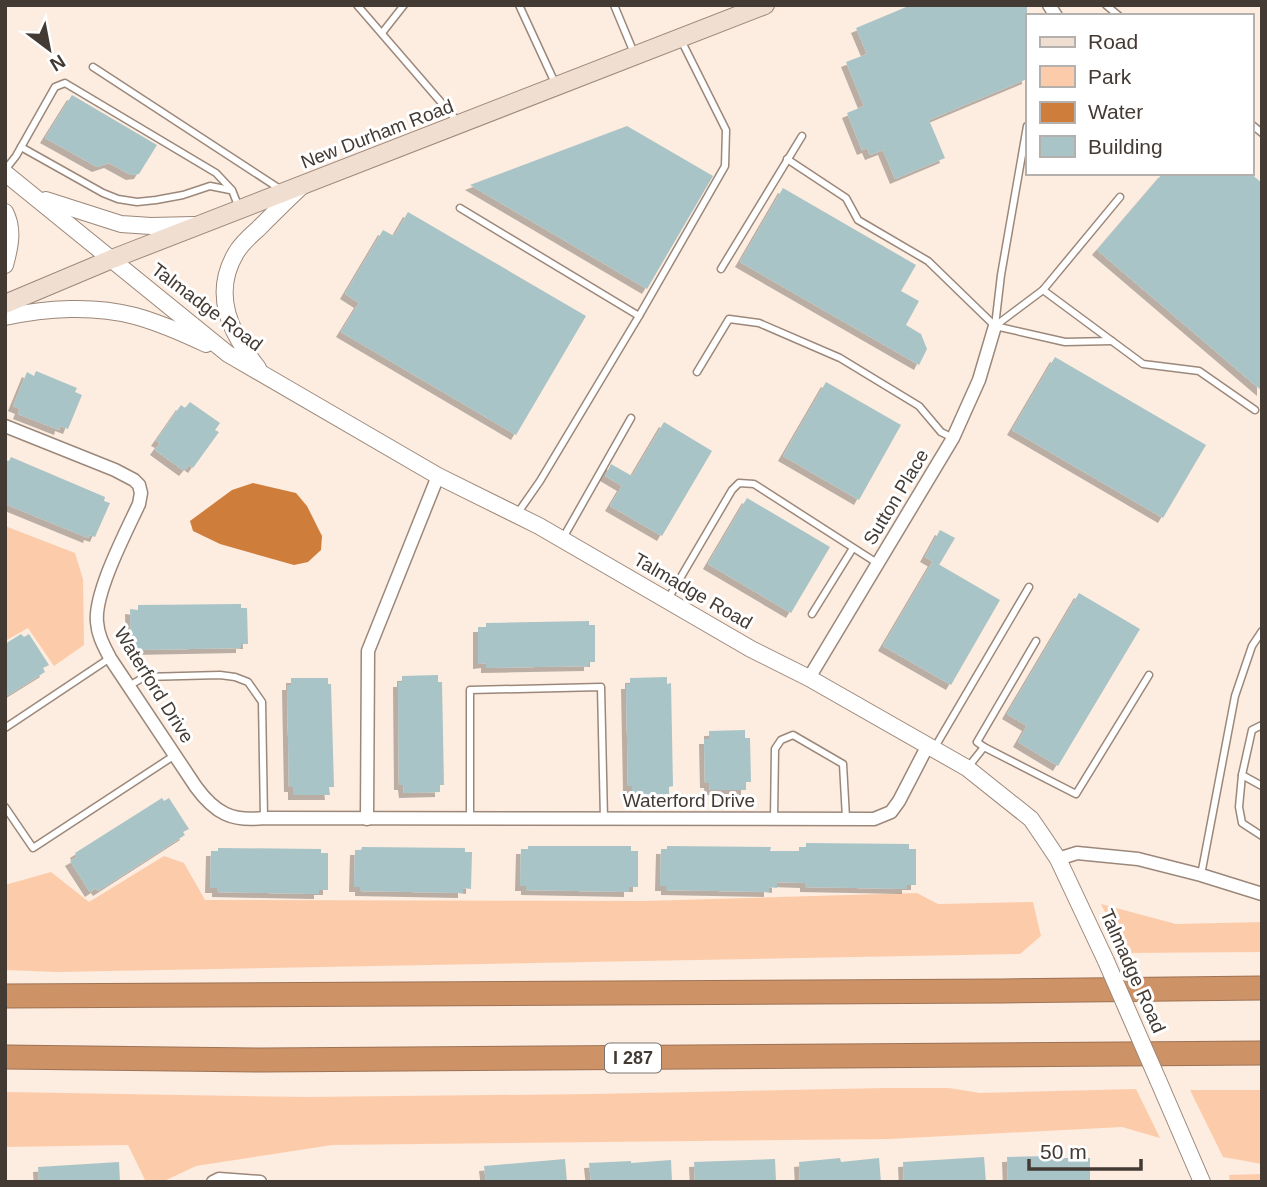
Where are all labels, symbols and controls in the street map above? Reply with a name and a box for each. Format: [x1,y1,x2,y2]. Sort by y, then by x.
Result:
north arrow [14,14,84,84]
legend [1026,14,1253,175]
text: Road [1088,30,1138,53]
text: N [46,50,69,76]
text: Park [1088,65,1132,88]
street label: New Durham Road [298,95,456,173]
text: Water [1088,100,1143,123]
text: Building [1088,135,1163,158]
street label: Talmadge Road [148,259,266,355]
street label: Sutton Place [859,445,933,549]
street label: Talmadge Road [630,549,756,633]
street label: Waterford Drive [110,623,198,747]
street label: Waterford Drive [623,790,755,811]
street label: Talmadge Road [1096,906,1170,1036]
road number: I 287 [605,1044,661,1072]
scale bar [1029,1128,1141,1172]
text: 50 m [1040,1140,1087,1163]

